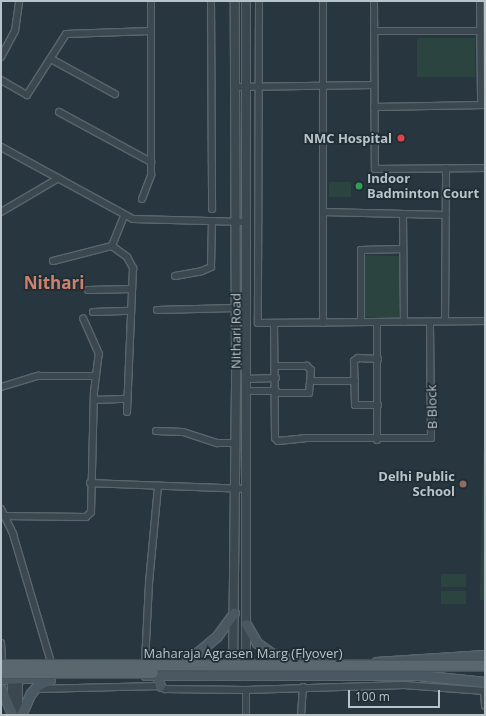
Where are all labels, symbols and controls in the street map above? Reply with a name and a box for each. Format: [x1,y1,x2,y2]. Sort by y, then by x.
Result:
place label: NMC Hospital [303,130,392,146]
marker: NMC Hospital [395,132,407,144]
place label: Indoor Badminton Court [367,171,479,202]
marker: Indoor Badminton Court [354,181,364,191]
district label: Nithari [24,273,84,293]
street label: Nithari Road [228,293,244,369]
street label: B Block [424,385,440,429]
place label: Delhi Public School [378,469,455,500]
marker: Delhi Public School [458,479,468,489]
street label: Maharaja Agrasen Marg (Flyover) [144,645,342,661]
scale bar [350,682,442,708]
text: 100 m [355,688,390,705]

